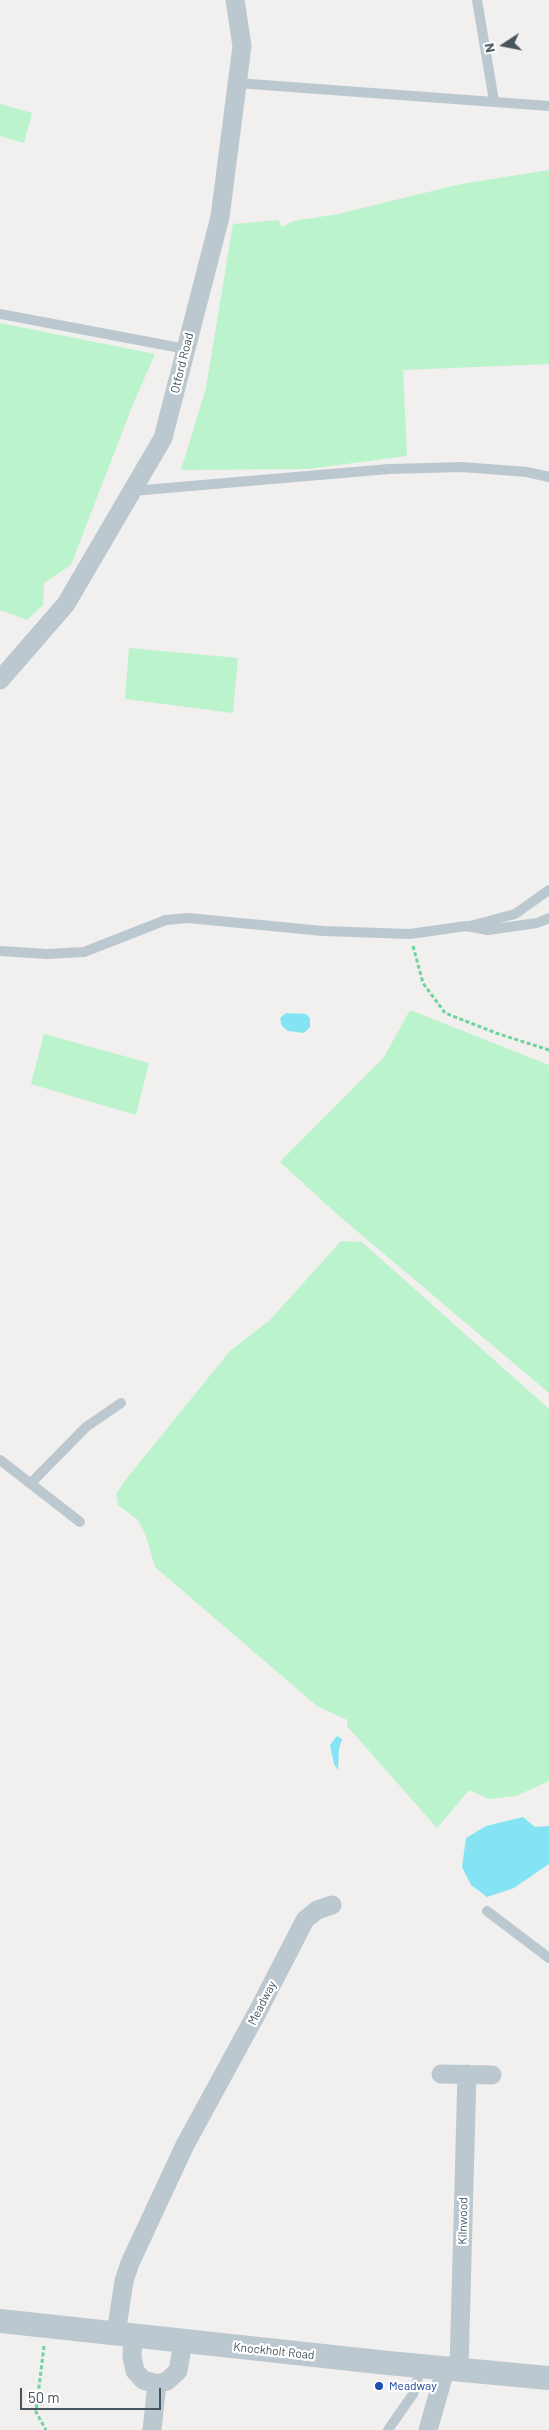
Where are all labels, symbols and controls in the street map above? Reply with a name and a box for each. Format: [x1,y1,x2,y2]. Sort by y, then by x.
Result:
north arrow [479,20,529,70]
text: N [480,42,498,54]
street label: Otford Road [168,331,196,395]
street label: Meadway [245,1978,279,2028]
street label: Kilnwood [455,2197,471,2245]
street label: Knockholt Road [233,2340,315,2362]
scale bar [22,2378,164,2410]
place label: Meadway [389,2379,437,2393]
marker: Meadway [373,2380,385,2392]
text: 50 m [28,2388,60,2406]

